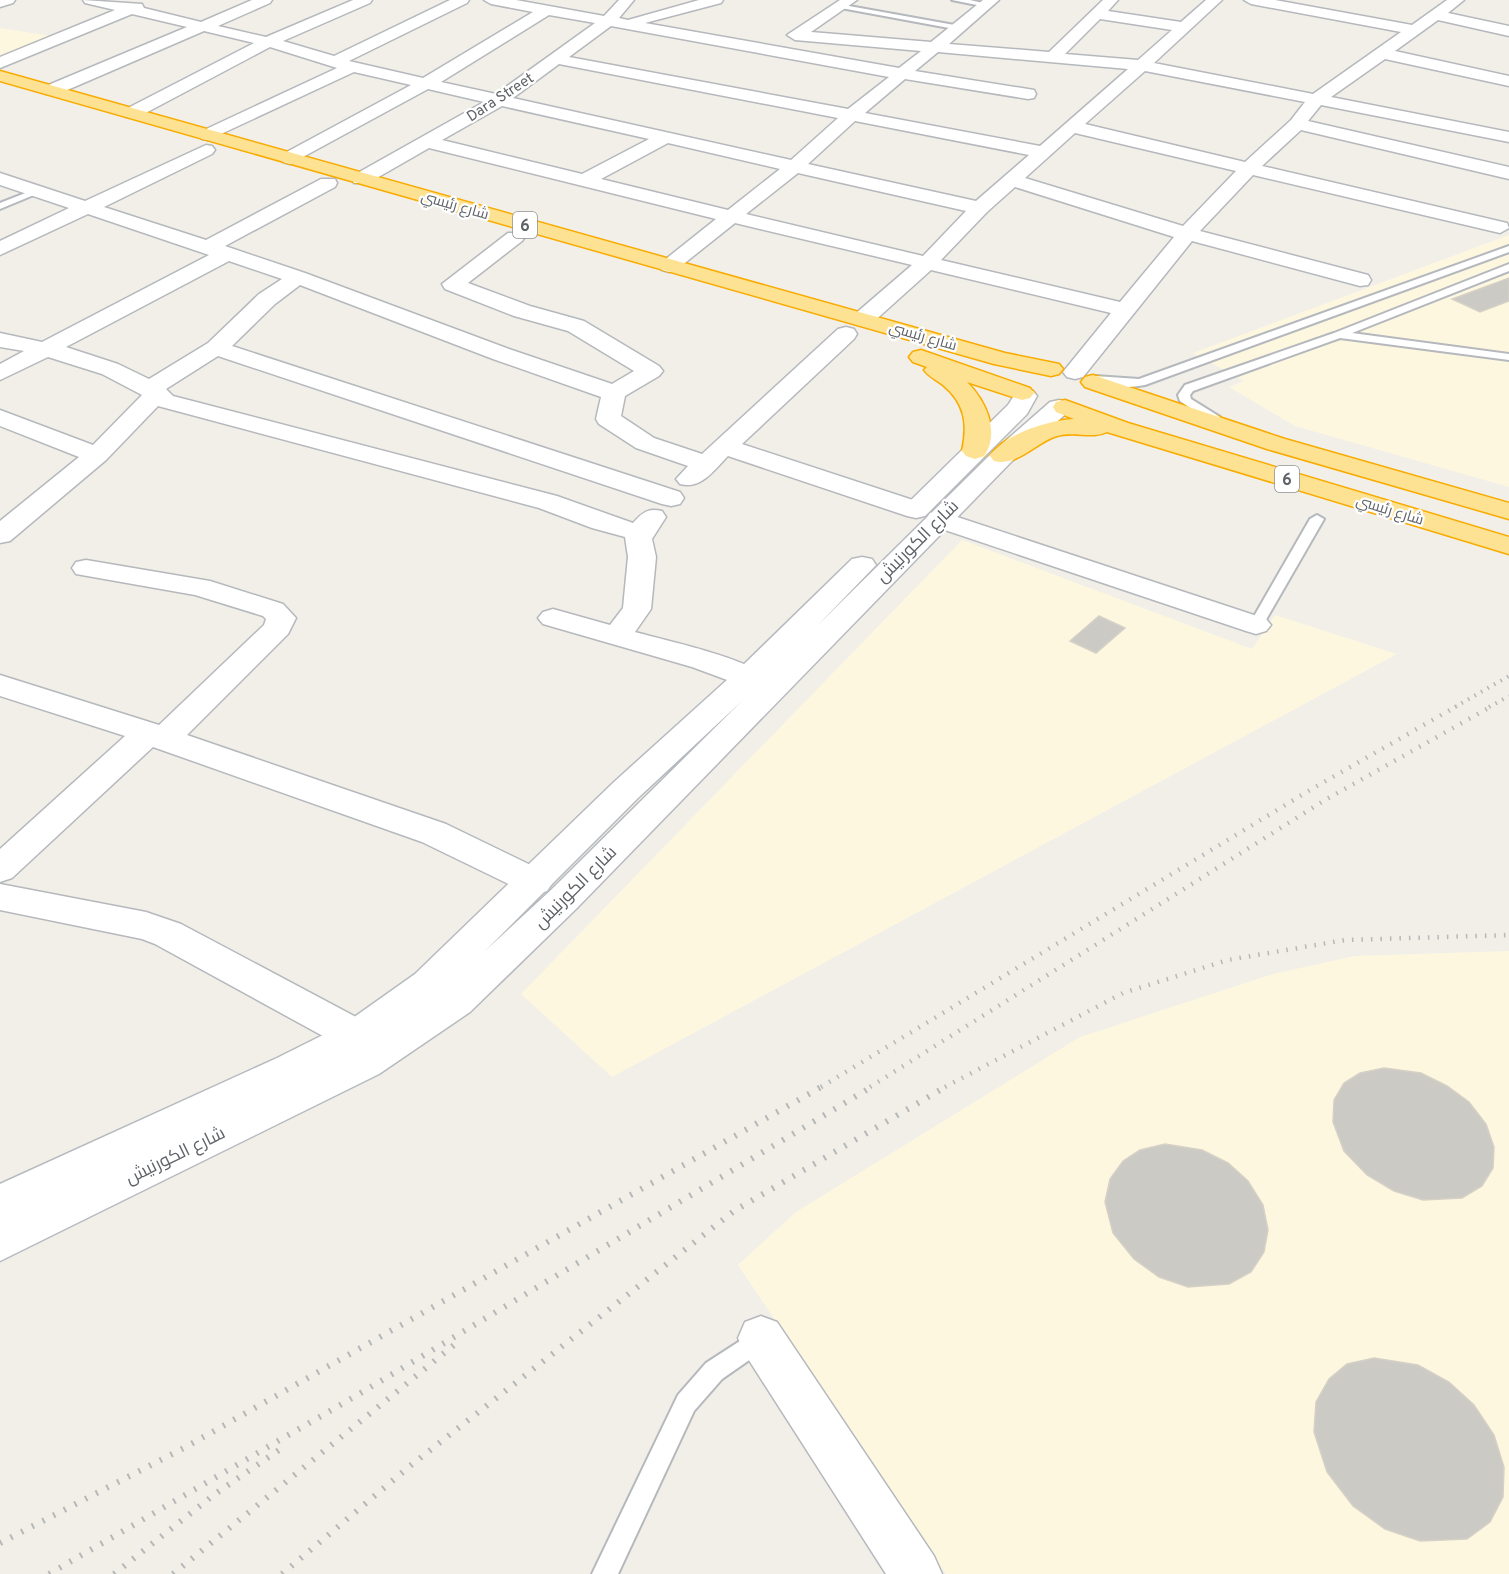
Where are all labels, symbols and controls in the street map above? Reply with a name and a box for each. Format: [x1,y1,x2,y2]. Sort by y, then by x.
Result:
street label: Dara Street [464,70,538,127]
street label: شارع رئيسي [418,188,491,226]
road number: 6 [513,212,537,238]
street label: شارع رئيسي [886,319,959,357]
road number: 6 [1275,466,1299,492]
street label: شارع رئيسي [1353,492,1426,532]
street label: شارع الكورنيش [872,496,965,589]
street label: شارع الكورنيش [530,842,623,935]
street label: شارع الكورنيش [122,1122,229,1190]

